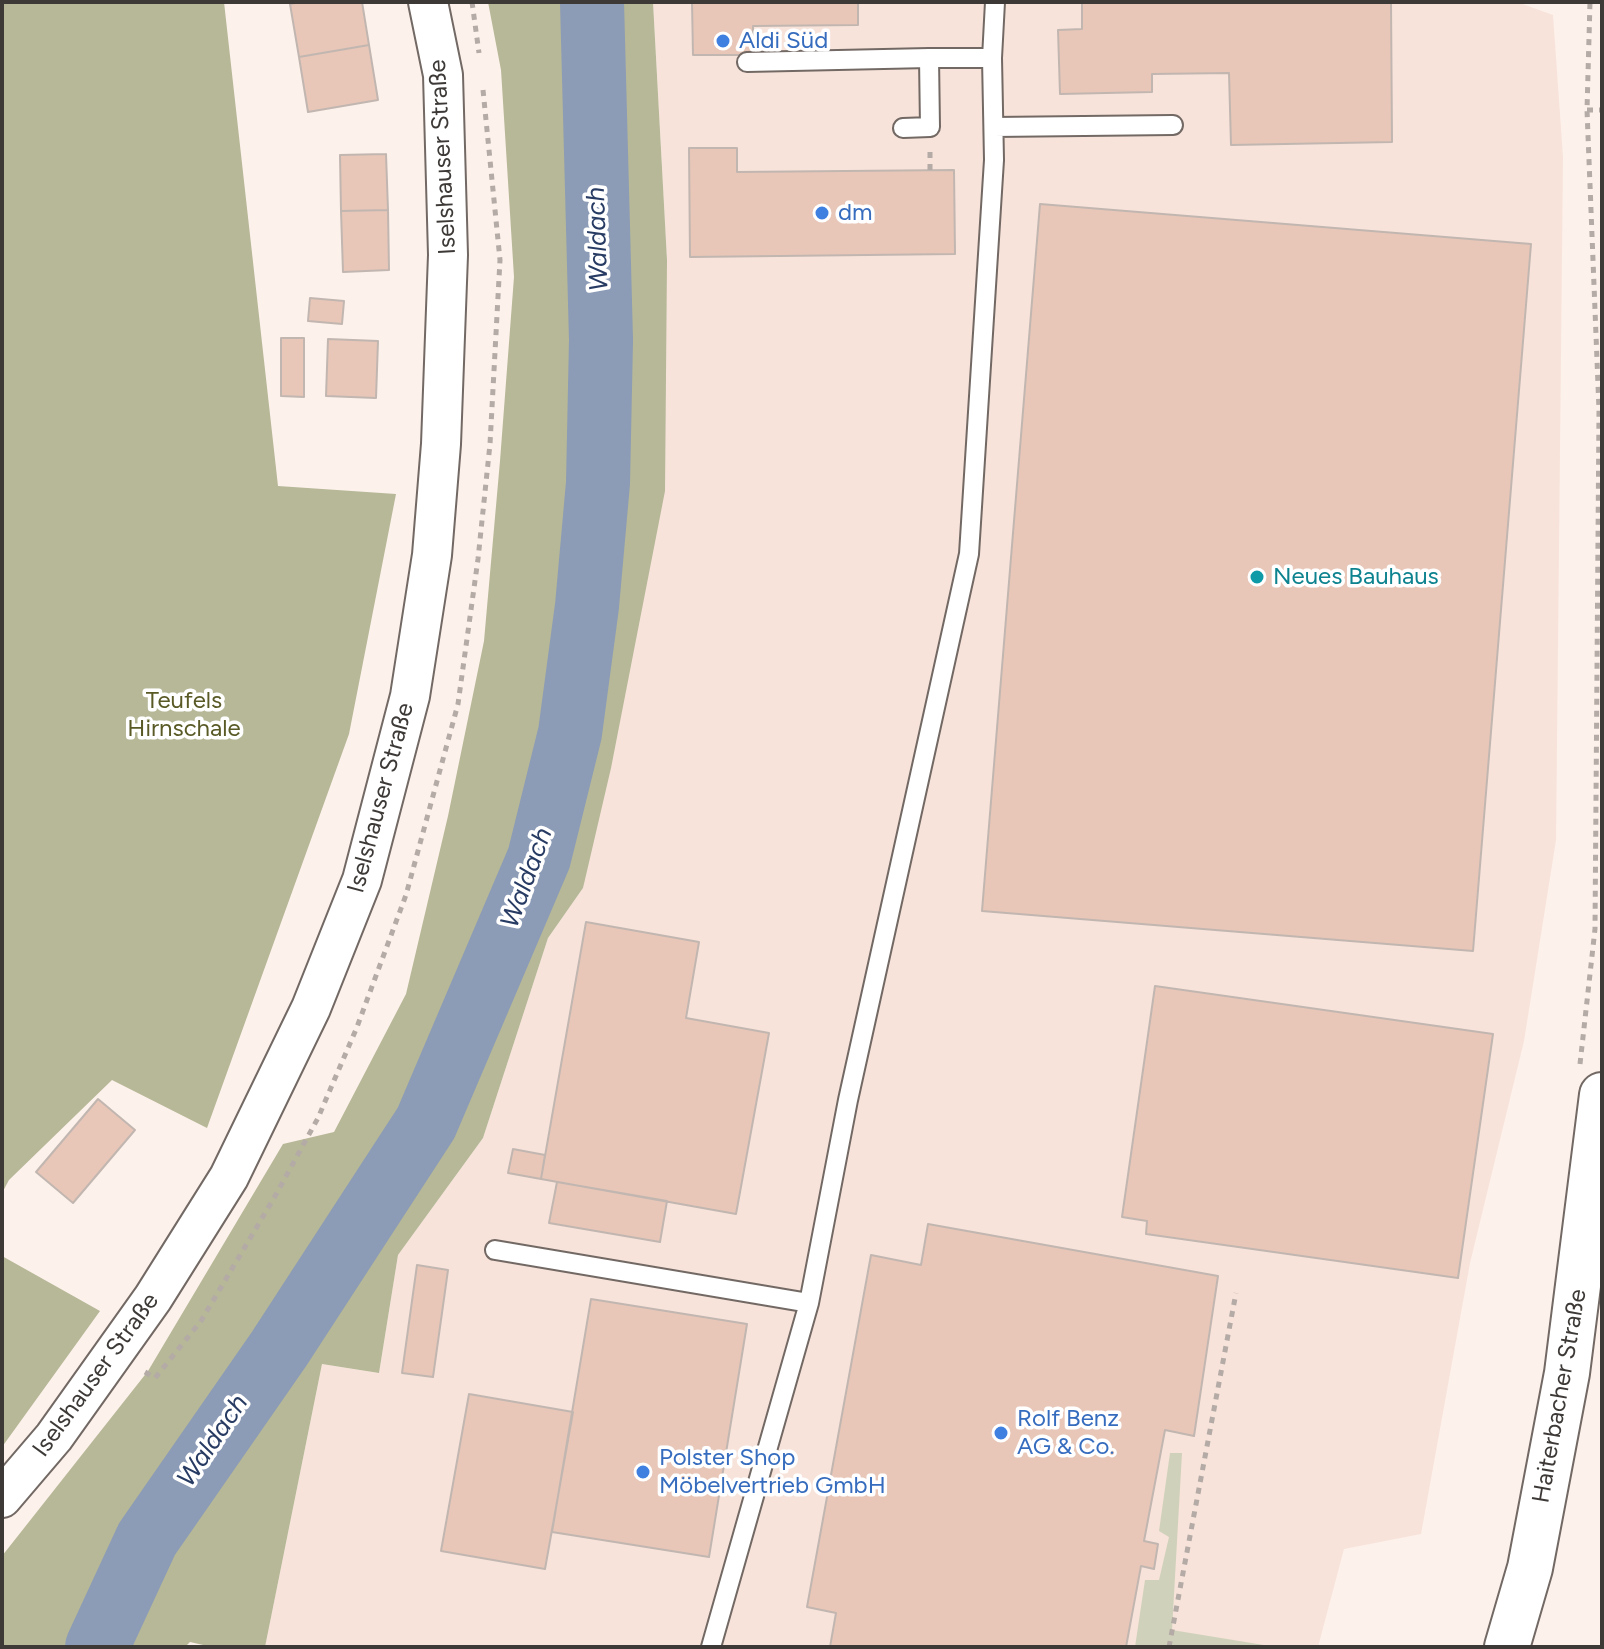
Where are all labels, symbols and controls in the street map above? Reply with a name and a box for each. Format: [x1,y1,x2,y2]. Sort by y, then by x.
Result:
place label: Aldi Süd [739,27,828,55]
marker: Aldi Süd [714,32,732,50]
street label: Iselshauser Straße [424,59,462,255]
water label: Waldach [581,186,615,292]
place label: dm [838,199,872,227]
marker: dm [813,204,831,222]
place label: Neues Bauhaus [1273,563,1439,591]
marker: Neues Bauhaus [1248,568,1266,586]
park label: Teufels Hirnschale [127,687,241,743]
street label: Iselshauser Straße [342,700,420,896]
water label: Waldach [495,824,559,932]
street label: Iselshauser Straße [27,1287,165,1463]
street label: Haiterbacher Straße [1527,1287,1593,1505]
water label: Waldach [171,1389,255,1493]
place label: Rolf Benz AG & Co. [1017,1405,1119,1461]
marker: Rolf Benz AG & Co. [992,1424,1010,1442]
place label: Polster Shop Möbelvertrieb GmbH [659,1444,886,1500]
marker: Polster Shop Möbelvertrieb GmbH [634,1463,652,1481]

